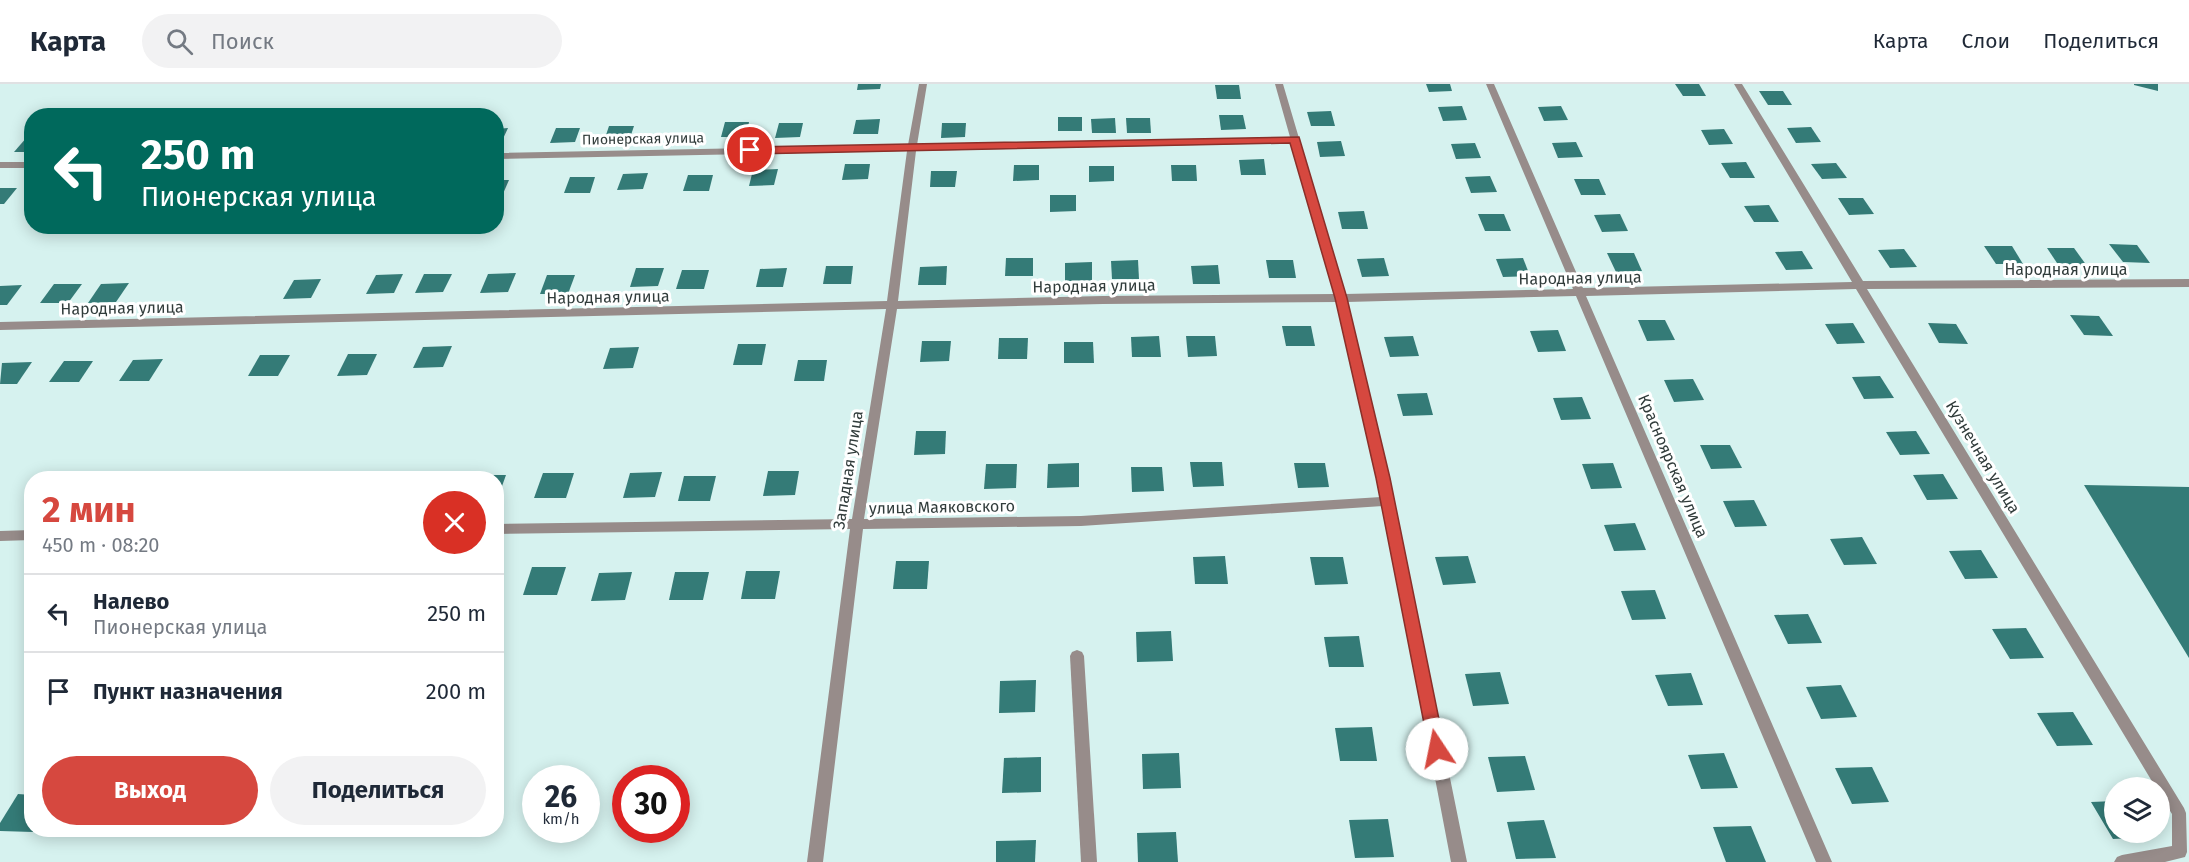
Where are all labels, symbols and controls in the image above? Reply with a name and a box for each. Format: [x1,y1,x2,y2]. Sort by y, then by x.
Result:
search box [142,14,562,68]
text: Карта [30,25,106,58]
icon: search [163,25,196,58]
text: Поиск [211,28,274,55]
text: Карта [1873,28,1929,54]
text: Слои [1962,28,2010,54]
text: Поделиться [2043,28,2159,54]
pin [724,124,775,175]
street label: Пионерская улица [582,129,704,149]
text: 250 m [141,130,255,180]
icon: left [42,132,120,210]
icon: arrive [733,133,766,166]
text: Пионерская улица [141,181,376,213]
street label: Народная улица [2004,260,2128,279]
street label: Народная улица [1518,267,1642,289]
street label: Народная улица [1032,275,1156,297]
street label: Народная улица [546,286,670,308]
street label: Народная улица [60,297,184,319]
street label: Красноярская улица [1634,391,1712,541]
street label: Кузнечная улица [1942,397,2024,517]
street label: Западная улица [829,409,867,531]
text: 2 мин [42,488,136,532]
button: close [423,491,486,554]
street label: улица Маяковского [869,496,1015,518]
text: 450 m · 08:20 [42,533,160,557]
text: Налево [93,588,169,615]
icon: left [42,597,75,630]
text: 250 m [427,600,486,627]
text: Пионерская улица [93,615,267,639]
icon: arrive [42,675,75,708]
text: Пункт назначения [93,678,283,705]
text: 200 m [426,678,486,705]
position arrow [1405,717,1469,781]
button: Выход [42,756,258,825]
button: Поделиться [270,756,486,825]
speed limit sign: 30 [612,765,690,843]
map controls [2104,777,2170,843]
button: layers [2104,777,2170,843]
text: 26 [545,779,577,815]
text: km/h [542,810,580,828]

